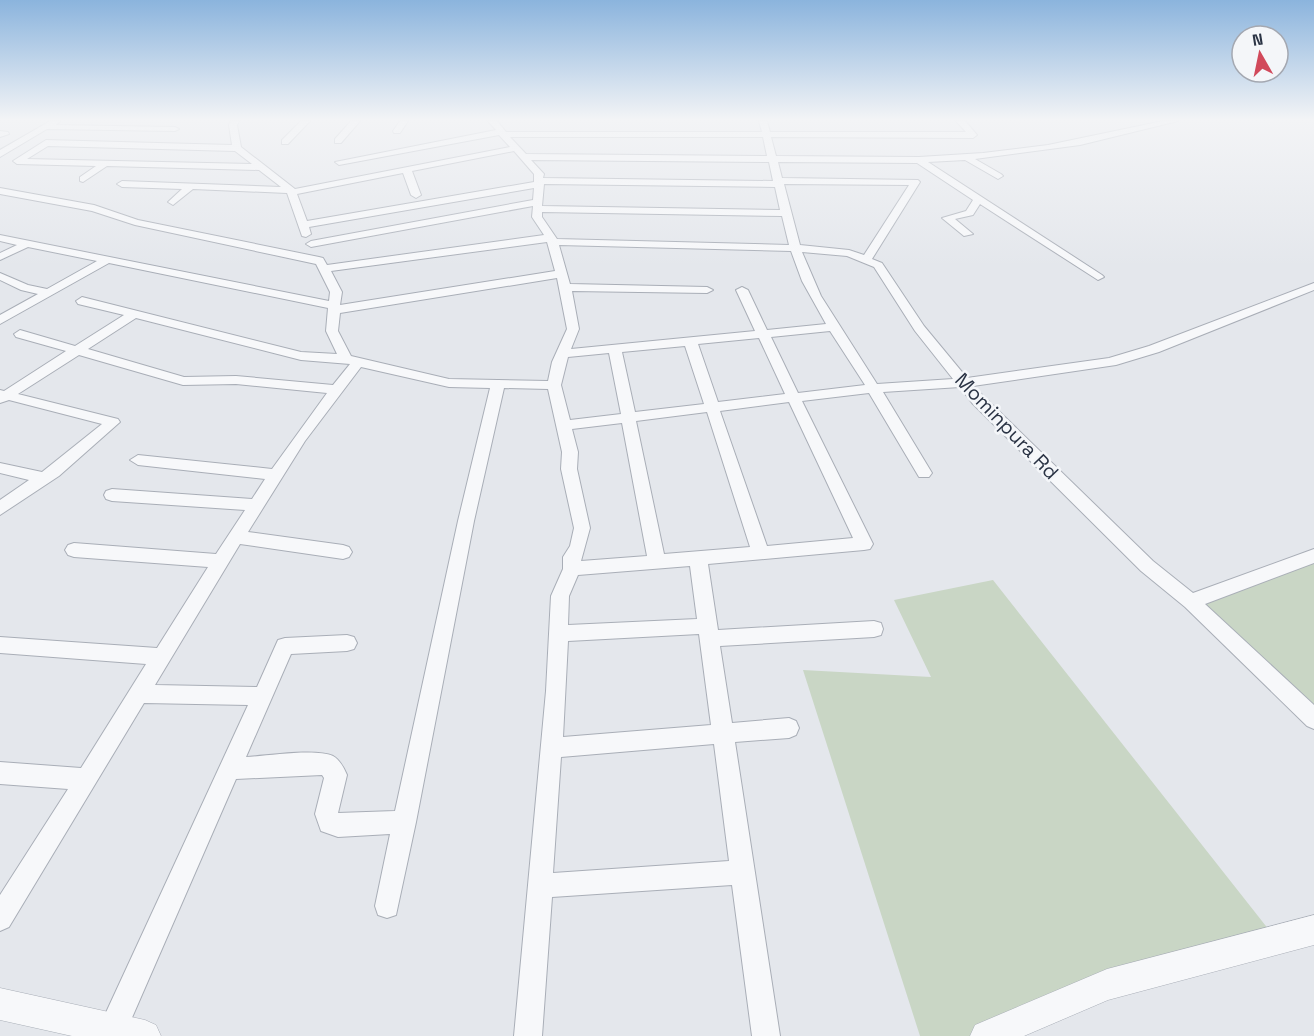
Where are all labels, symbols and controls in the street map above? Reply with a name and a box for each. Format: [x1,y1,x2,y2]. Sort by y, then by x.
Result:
north arrow [1230,24,1290,84]
text: N [1251,28,1265,51]
street label: Mominpura Rd [950,367,1064,485]

